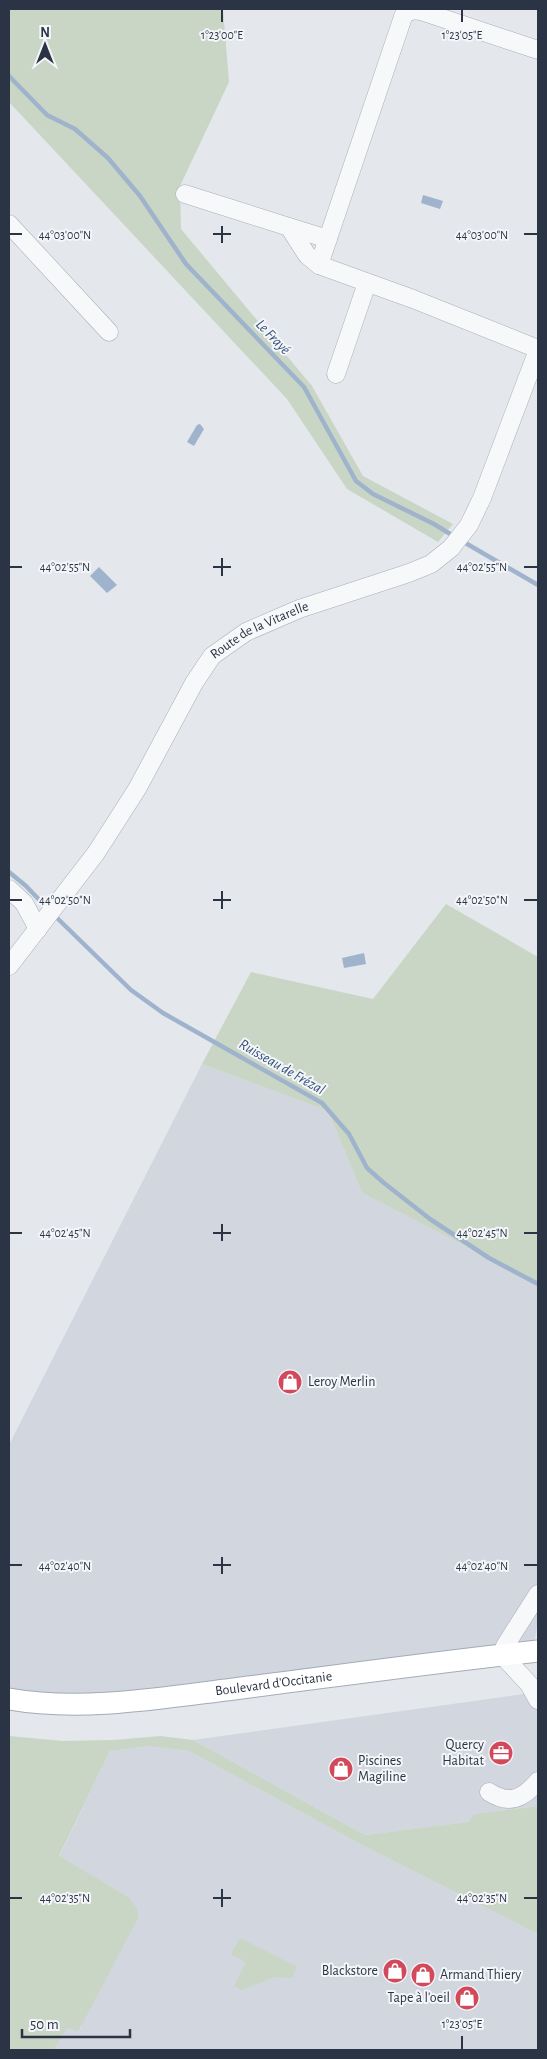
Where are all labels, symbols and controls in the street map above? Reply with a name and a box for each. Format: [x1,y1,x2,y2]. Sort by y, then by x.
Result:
north arrow [20,20,70,70]
text: N [40,26,50,40]
text: 1°23'00"E [201,29,243,41]
text: 1°23'05"E [442,29,482,41]
text: 44°03'00"N [39,229,91,241]
text: 44°03'00"N [456,229,508,241]
water label: Le Frayé [253,317,293,358]
text: 44°02'55"N [40,561,90,573]
text: 44°02'55"N [457,561,507,573]
street label: Route de la Vitarelle [208,599,310,662]
text: 44°02'50"N [39,894,91,906]
text: 44°02'50"N [456,894,508,906]
water label: Ruisseau de Frézal [237,1036,328,1098]
text: 44°02'45"N [39,1227,91,1239]
text: 44°02'45"N [456,1227,508,1239]
shop icon: Leroy Merlin [277,1369,303,1395]
place label: Leroy Merlin [308,1375,375,1389]
text: 44°02'40"N [39,1560,91,1572]
text: 44°02'40"N [456,1560,508,1572]
street label: Boulevard d'Occitanie [214,1669,333,1698]
place label: Quercy Habitat [442,1738,485,1768]
office icon: Quercy Habitat [488,1740,514,1766]
place label: Piscines Magiline [358,1754,406,1784]
shop icon: Piscines Magiline [328,1756,354,1782]
text: 44°02'35"N [40,1892,90,1904]
text: 44°02'35"N [457,1892,507,1904]
shop icon: Blackstore [382,1958,408,1984]
shop icon: Armand Thiery [410,1962,436,1988]
place label: Blackstore [322,1964,378,1978]
place label: Armand Thiery [440,1968,521,1982]
shop icon: Tape à l'oeil [454,1985,480,2011]
place label: Tape à l'oeil [387,1991,450,2005]
scale bar [22,2006,130,2038]
text: 50 m [30,2017,59,2032]
text: 1°23'05"E [442,2018,482,2030]

